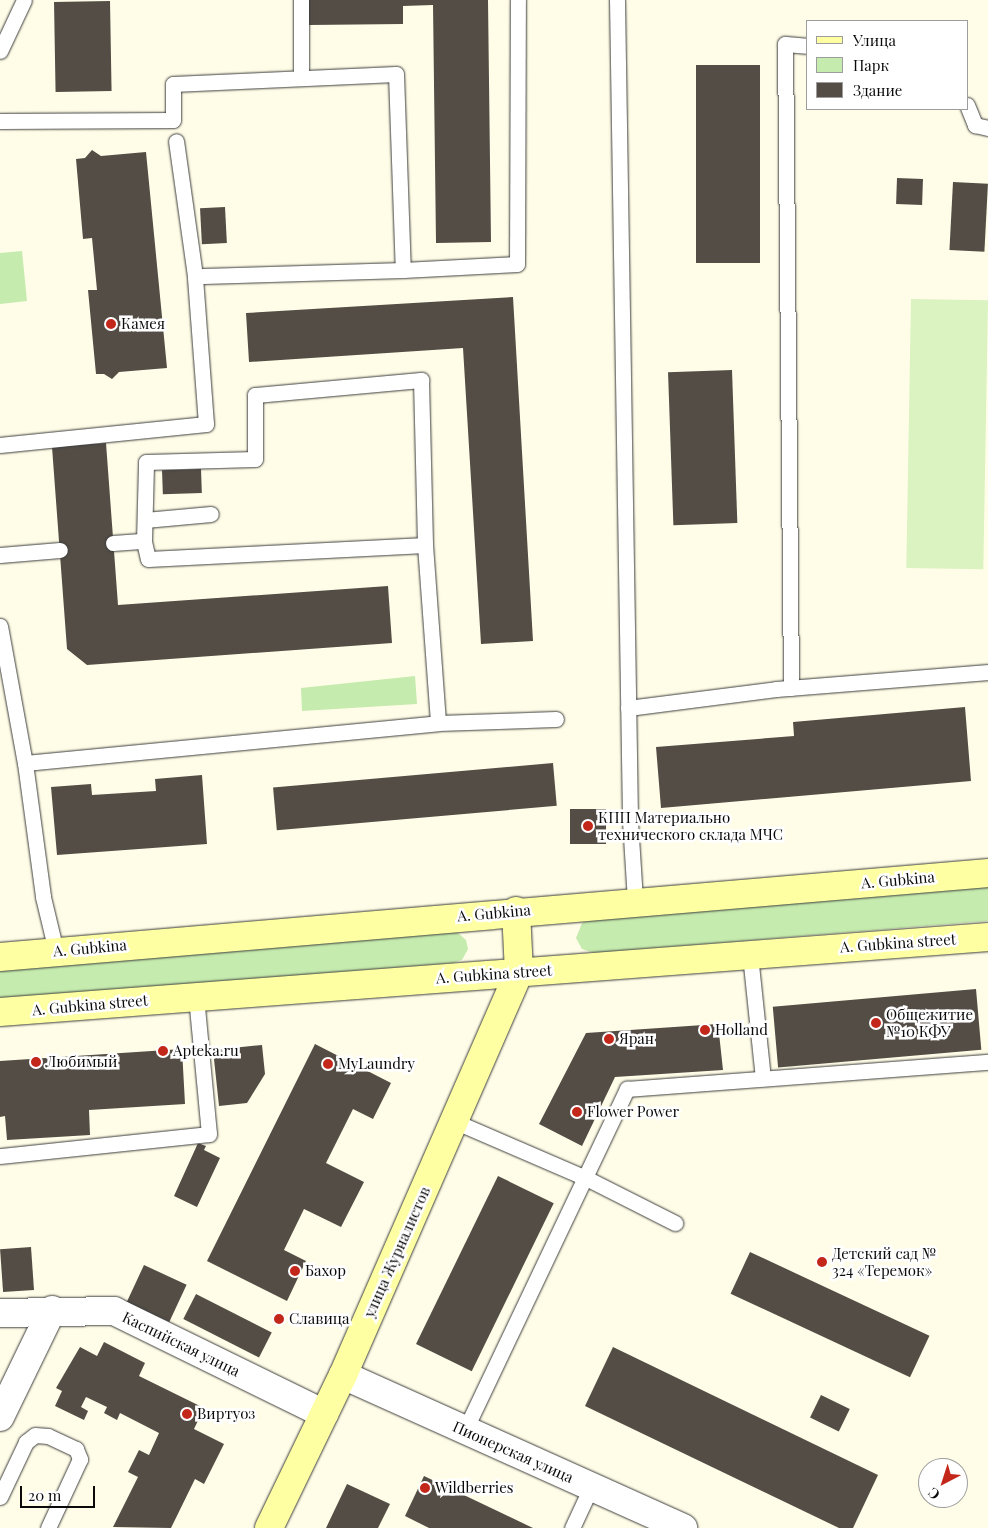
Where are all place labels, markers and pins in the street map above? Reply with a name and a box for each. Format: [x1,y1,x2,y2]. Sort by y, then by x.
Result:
place label: Камея [121,315,165,333]
marker: Камея [105,318,117,330]
place label: КПП Материально технического склада МЧС [598,808,783,843]
marker: КПП Материально технического склада МЧС [582,820,594,832]
place label: Общежитие №10 КФУ [886,1005,973,1040]
marker: Общежитие №10 КФУ [870,1017,882,1029]
place label: Holland [715,1021,768,1039]
marker: Holland [699,1024,711,1036]
place label: Яран [619,1030,654,1048]
marker: Яран [603,1033,615,1045]
place label: Apteka.ru [173,1042,239,1060]
marker: Apteka.ru [157,1045,169,1057]
place label: Любимый [46,1053,117,1071]
place label: MyLaundry [338,1055,415,1073]
marker: Любимый [30,1056,42,1068]
marker: MyLaundry [322,1058,334,1070]
place label: Flower Power [587,1103,680,1121]
marker: Flower Power [571,1106,583,1118]
place label: Детский сад № 324 «Теремок» [832,1244,936,1279]
marker: Детский сад № 324 «Теремок» [816,1256,828,1268]
place label: Бахор [305,1262,346,1280]
marker: Бахор [289,1265,301,1277]
place label: Славица [289,1310,350,1328]
marker: Славица [273,1313,285,1325]
place label: Виртуоз [197,1405,255,1423]
marker: Виртуоз [181,1408,193,1420]
place label: Wildberries [435,1479,514,1497]
marker: Wildberries [419,1482,431,1494]

